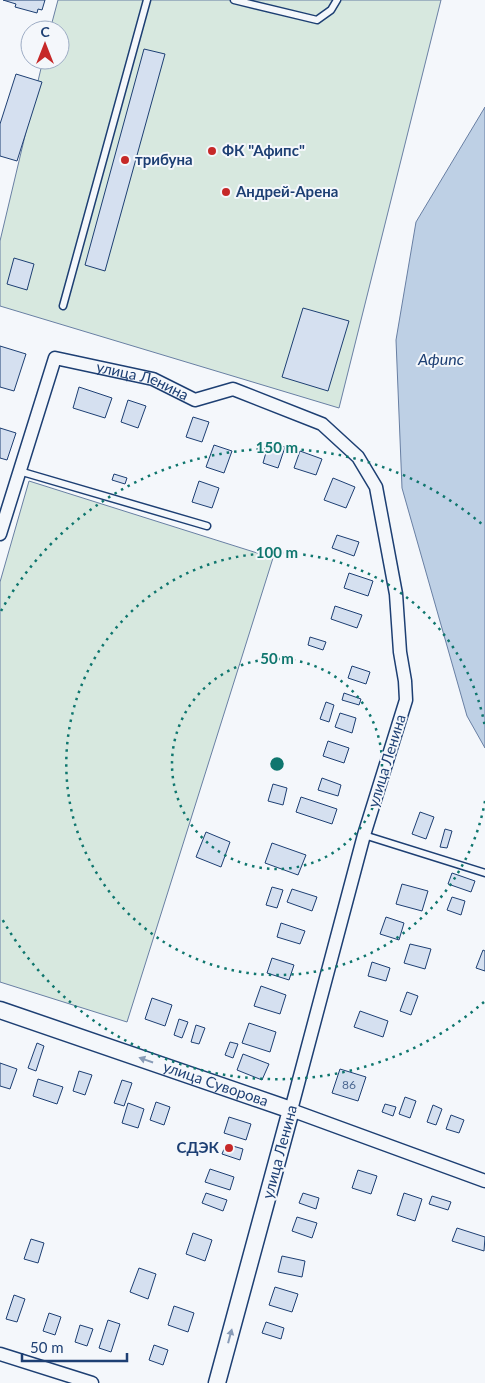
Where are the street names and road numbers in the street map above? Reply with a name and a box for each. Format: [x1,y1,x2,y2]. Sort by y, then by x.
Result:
street label: улица Ленина [95,357,192,403]
street label: улица Ленина [363,712,409,809]
street label: улица Суворова [161,1057,271,1110]
street label: улица Ленина [258,1103,300,1201]

